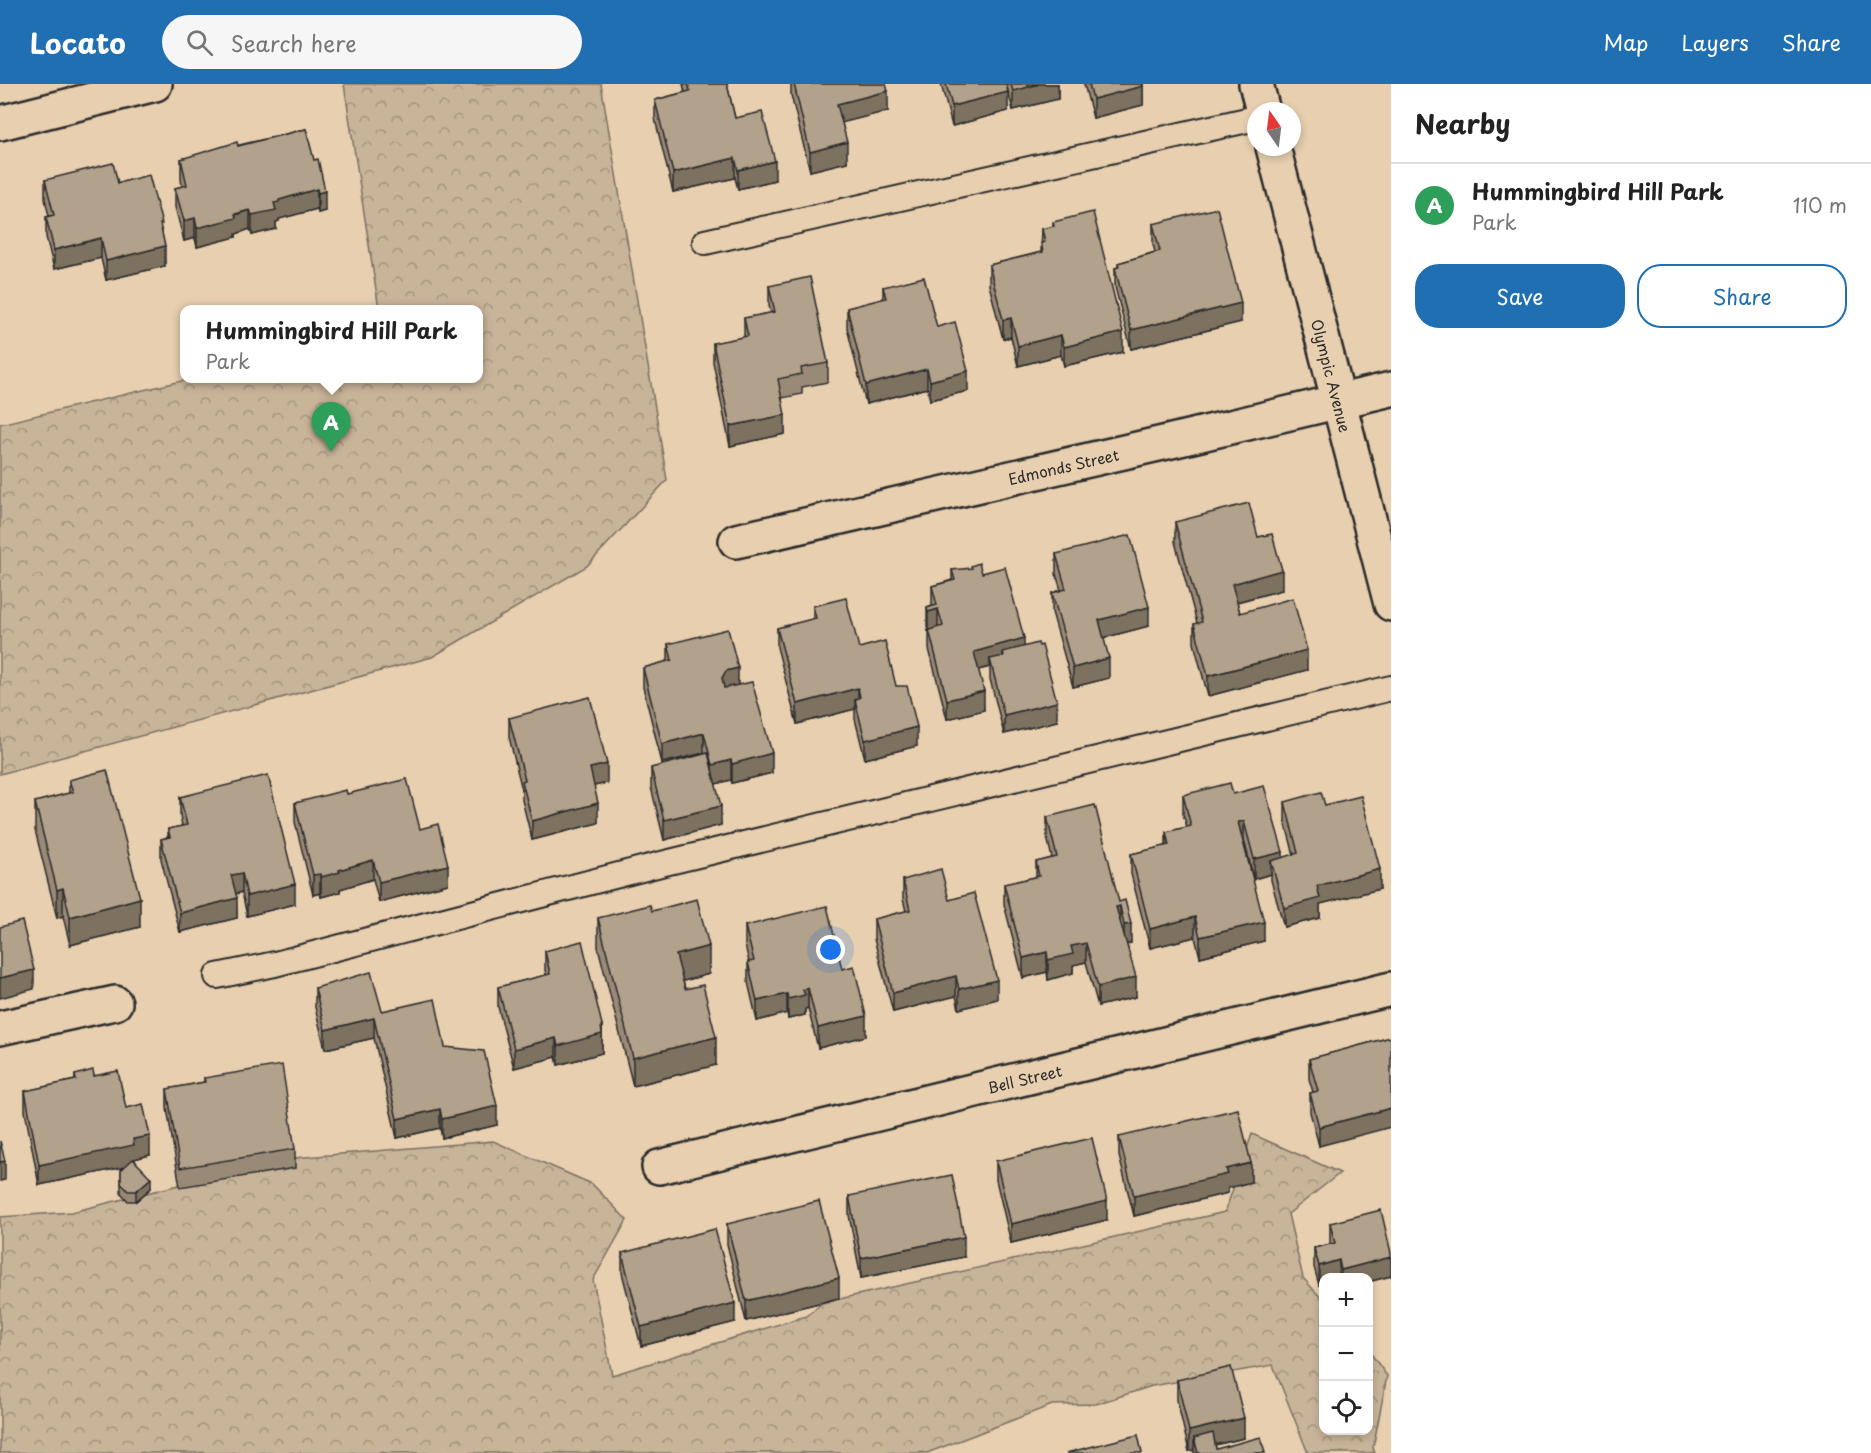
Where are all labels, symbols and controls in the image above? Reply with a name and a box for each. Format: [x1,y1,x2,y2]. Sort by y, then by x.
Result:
search box [162,15,582,69]
text: Locato [30,21,126,64]
icon: search [183,26,216,59]
text: Search here [231,26,357,59]
text: Map [1604,26,1648,58]
text: Layers [1681,26,1749,58]
text: Share [1782,26,1841,58]
north arrow [1247,102,1301,156]
text: Nearby [1415,104,1510,143]
text: Hummingbird Hill Park [1472,174,1724,207]
text: A [1427,190,1442,220]
text: 110 m [1793,190,1847,220]
text: Park [1472,207,1517,237]
button: Save [1415,264,1625,328]
button: Share [1637,264,1847,328]
popup [180,305,483,383]
text: Hummingbird Hill Park [206,313,457,346]
street label: Olympic Avenue [1306,317,1358,435]
text: Park [206,346,250,376]
pin: A [312,402,350,452]
street label: Edmonds Street [1006,442,1121,490]
your location [816,935,845,964]
street label: Bell Street [985,1058,1064,1098]
map controls [1319,1273,1373,1435]
button: + [1319,1273,1373,1327]
button: − [1319,1327,1373,1381]
button: locate [1319,1381,1373,1435]

